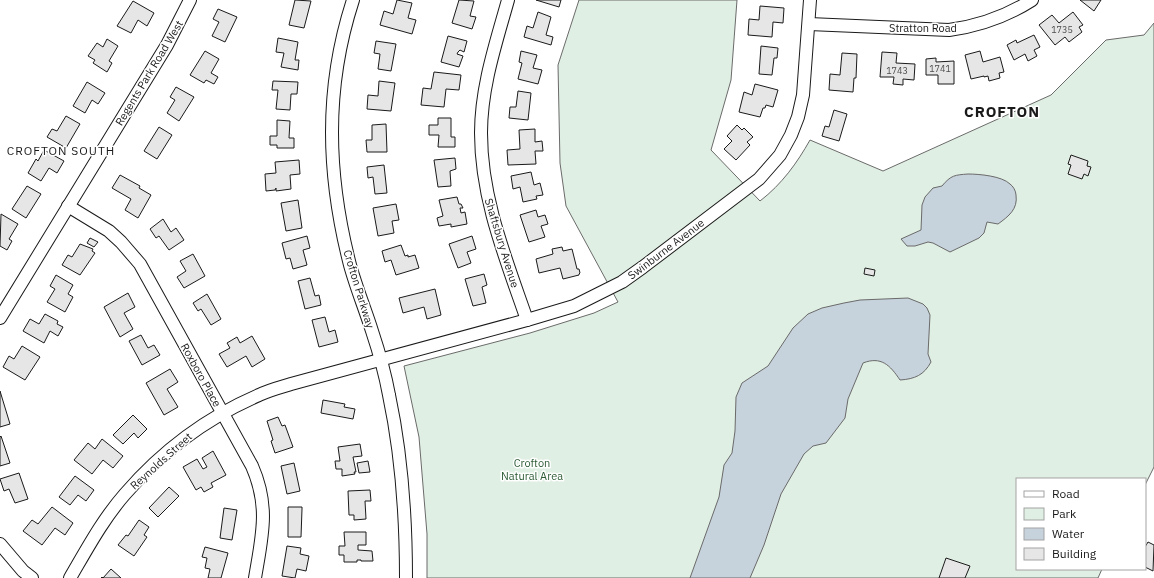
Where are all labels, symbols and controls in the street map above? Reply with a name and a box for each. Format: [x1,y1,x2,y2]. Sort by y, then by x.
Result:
street label: Regents Park Road West [112,18,186,128]
street label: Stratton Road [889,21,957,35]
house number: 1735 [1051,24,1073,35]
house number: 1741 [929,63,951,74]
house number: 1743 [886,65,908,76]
district label: CROFTON [964,102,1040,121]
district label: CROFTON SOUTH [7,143,115,158]
street label: Shaftsbury Avenue [482,197,522,289]
street label: Swinburne Avenue [625,216,707,282]
street label: Crofton Parkway [340,248,378,330]
street label: Roxboro Place [178,341,224,409]
street label: Reynolds Street [127,430,195,492]
park label: Crofton Natural Area [501,456,563,483]
legend [1016,478,1146,570]
text: Road [1052,486,1080,501]
text: Park [1052,506,1077,521]
text: Water [1052,526,1085,541]
text: Building [1052,546,1097,561]

